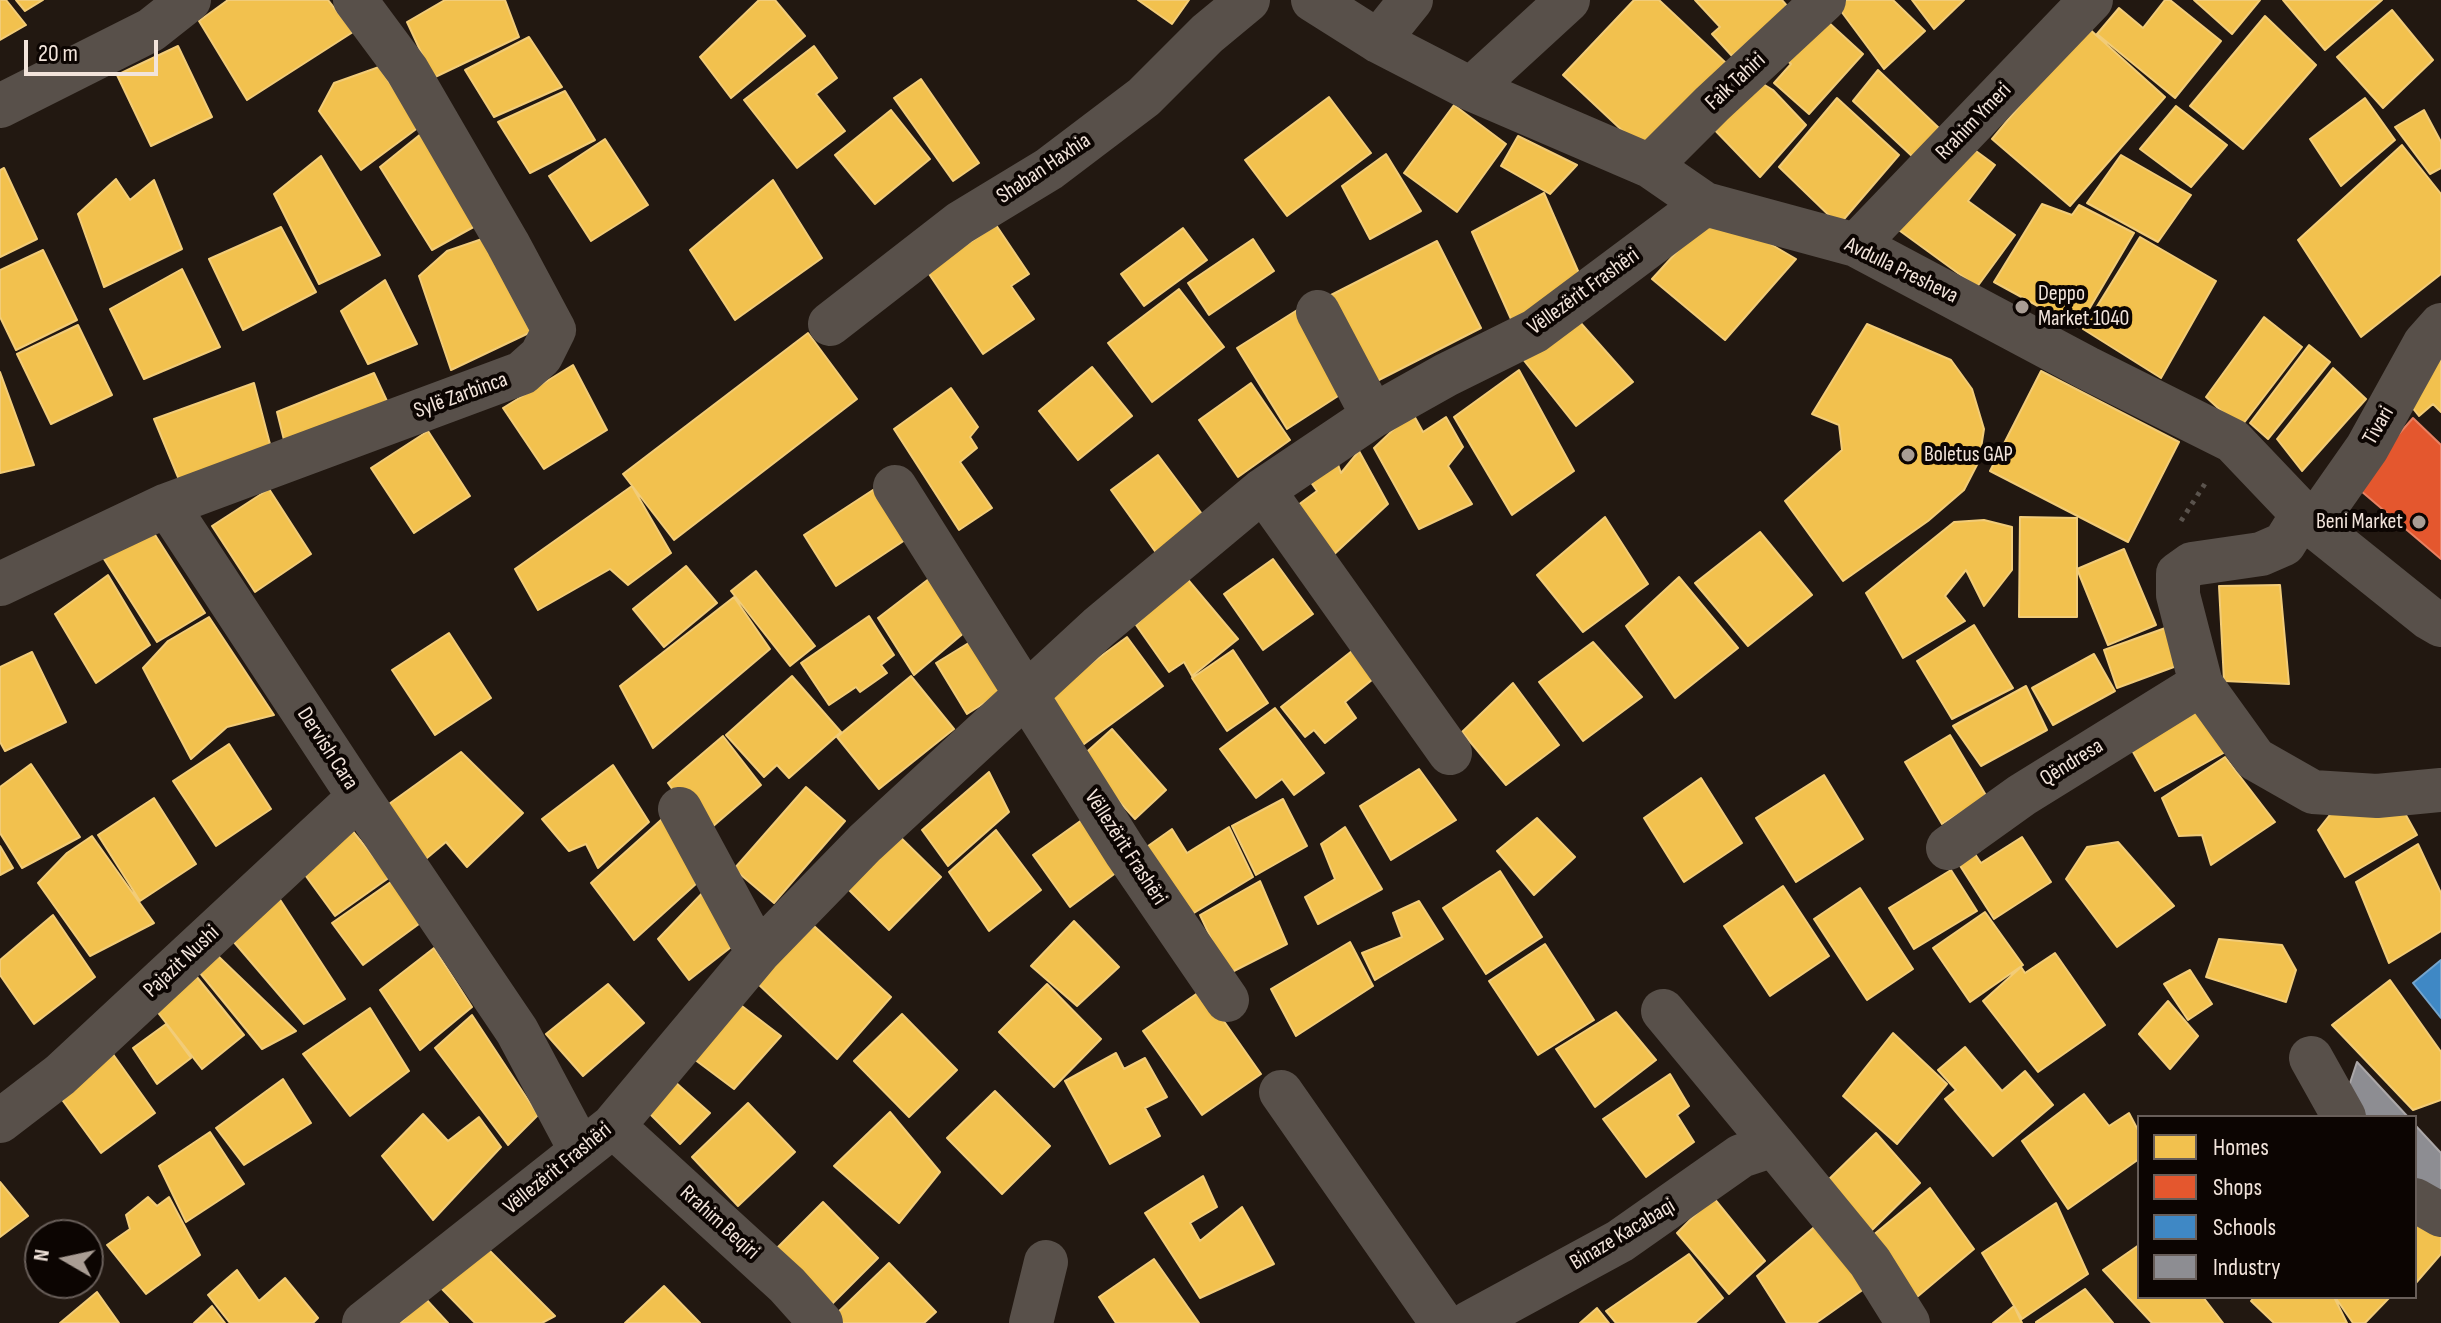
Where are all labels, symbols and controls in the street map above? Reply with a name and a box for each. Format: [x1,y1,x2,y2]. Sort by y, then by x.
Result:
scale bar [28,24,162,74]
text: 20 m [38,39,78,68]
street label: Faik Tahiri [1701,48,1771,116]
street label: Rrahim Ymeri [1931,78,2017,166]
street label: Shaban Haxhia [992,128,1096,210]
street label: Avdulla Presheva [1840,232,1962,310]
street label: Vëllezërit Frashëri [1523,243,1645,341]
place label: Deppo Market 1040 [2038,281,2129,332]
marker: Deppo Market 1040 [2013,298,2031,316]
street label: Sylë Zarbinca [411,367,511,425]
street label: Tivari [2358,402,2400,450]
place label: Boletus GAP [1924,442,2013,468]
marker: Boletus GAP [1899,446,1917,464]
place label: Beni Market [2316,509,2403,535]
marker: Beni Market [2410,513,2428,531]
street label: Dervish Cara [291,703,363,795]
street label: Qëndresa [2036,733,2108,793]
street label: Vëllezërit Frashëri [1078,786,1172,910]
street label: Pajazit Nushi [139,920,225,1004]
legend [2137,1115,2417,1299]
street label: Vëllezërit Frashëri [499,1117,617,1221]
text: Homes [2213,1133,2269,1162]
text: Shops [2213,1173,2262,1202]
street label: Rrahim Beqiri [674,1180,764,1266]
street label: Binaze Kacabaqi [1566,1193,1680,1277]
text: Schools [2213,1213,2276,1242]
north arrow [24,1219,104,1299]
text: N [28,1248,56,1263]
text: Industry [2213,1253,2280,1282]

